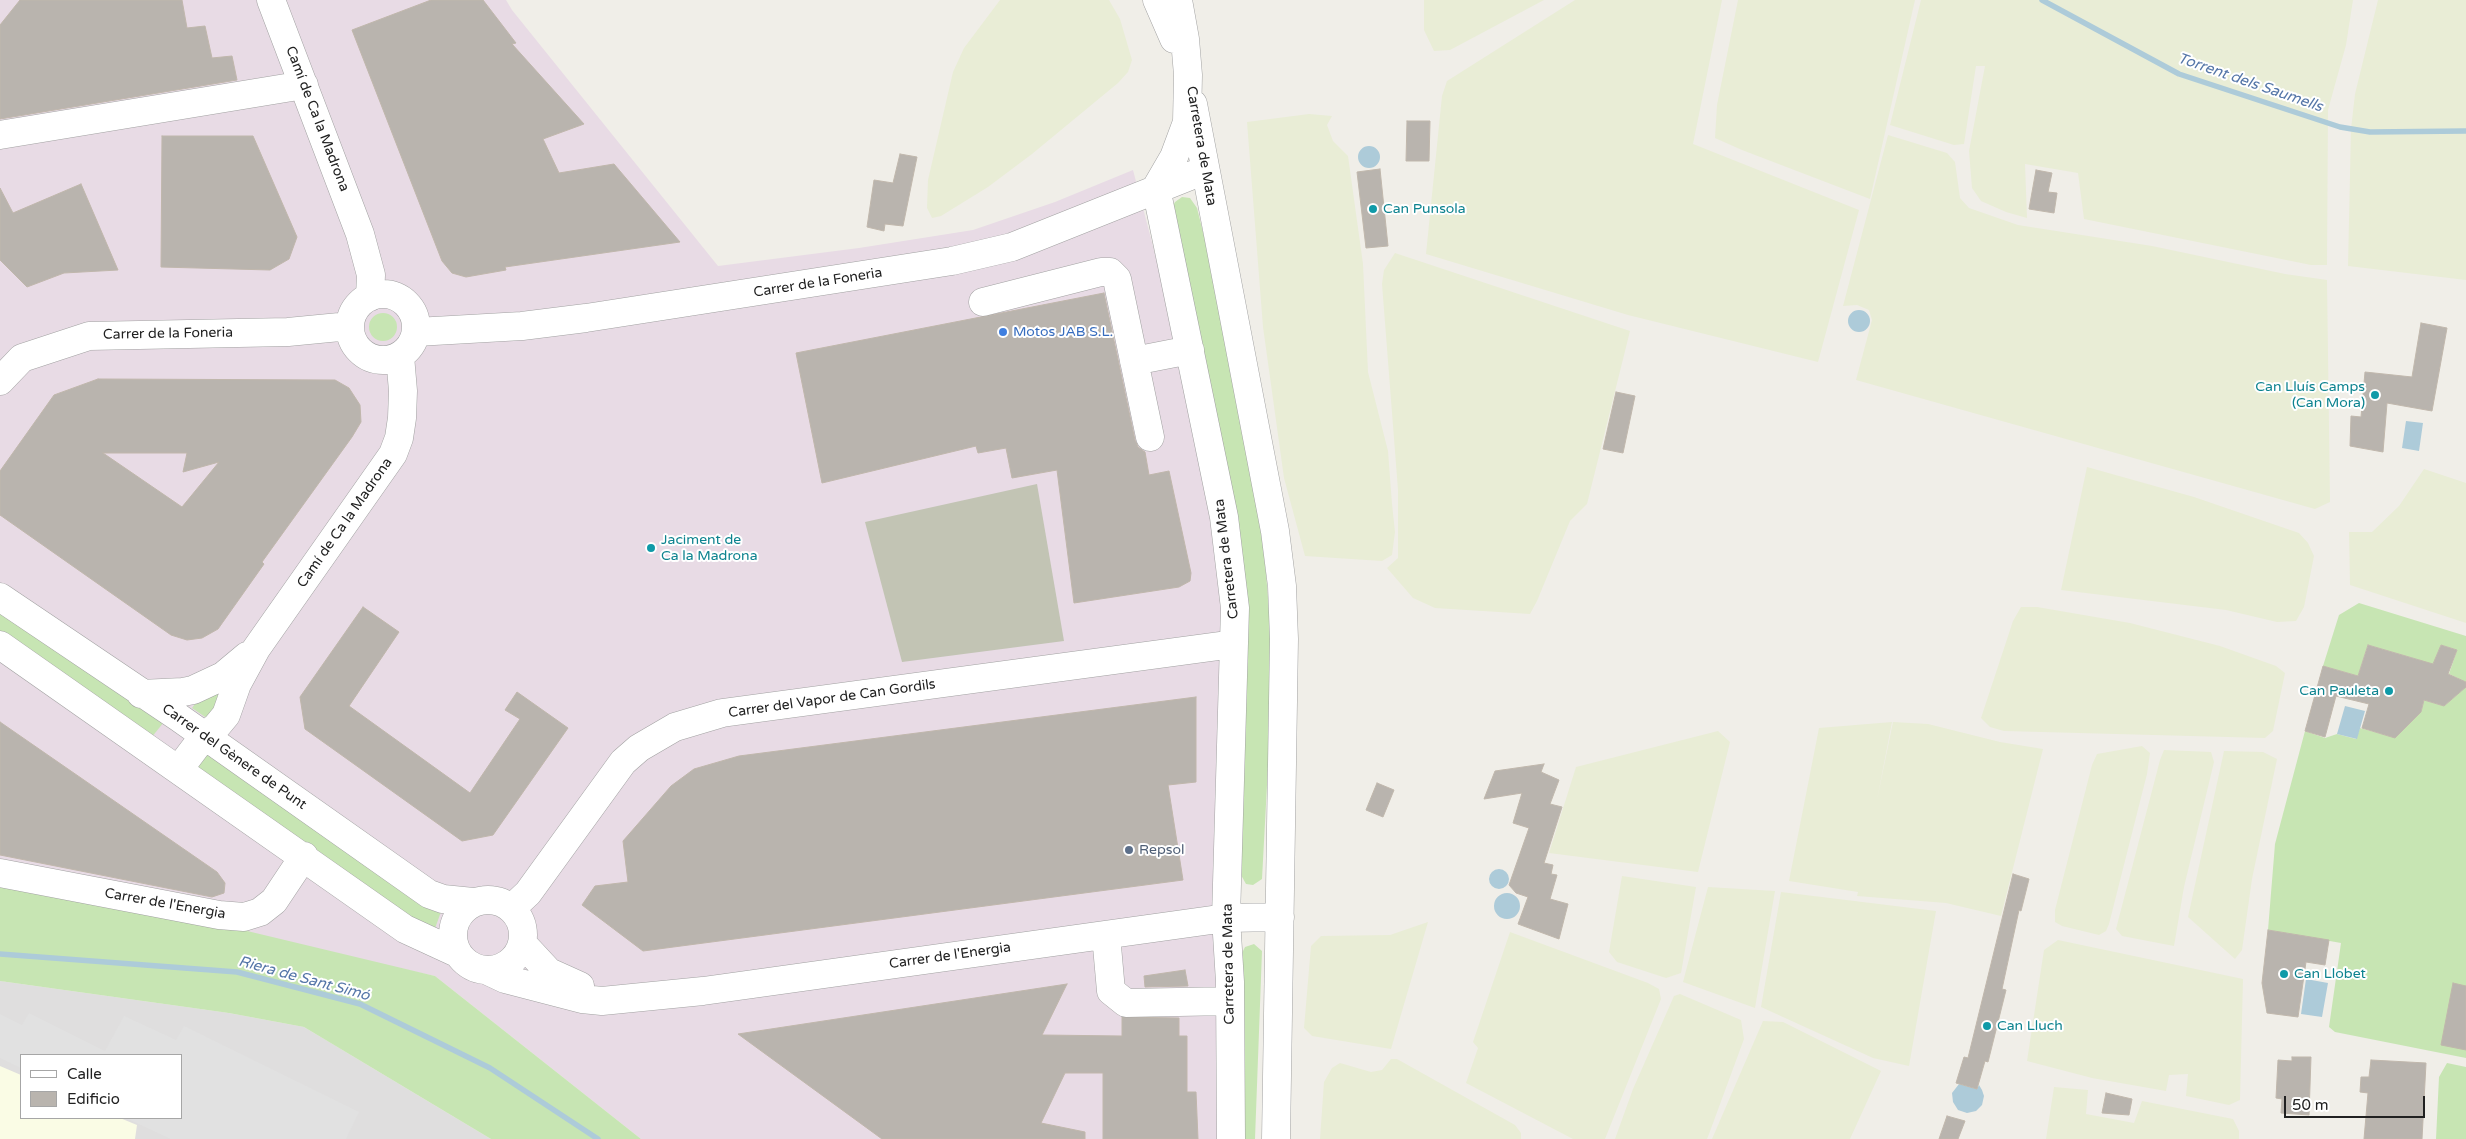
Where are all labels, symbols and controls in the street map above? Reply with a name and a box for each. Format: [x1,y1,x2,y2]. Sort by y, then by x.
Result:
street label: Camí de Ca la Madrona [281,44,353,194]
water label: Torrent dels Saumells [2175,50,2325,116]
street label: Carretera de Mata [1182,85,1220,207]
place label: Can Punsola [1383,201,1466,217]
marker: Can Punsola [1367,203,1379,215]
street label: Carrer de la Foneria [752,265,884,301]
street label: Carrer de la Foneria [103,324,233,344]
place label: Motos JAB S.L. [1013,324,1113,340]
marker: Motos JAB S.L. [997,326,1009,338]
place label: Can Lluís Camps (Can Mora) [2255,379,2365,412]
marker: Can Lluís Camps (Can Mora) [2369,389,2381,401]
street label: Camí de Ca la Madrona [294,455,396,591]
street label: Carretera de Mata [1211,498,1243,620]
place label: Jaciment de Ca la Madrona [661,532,758,564]
marker: Jaciment de Ca la Madrona [645,542,657,554]
street label: Carrer del Vapor de Can Gordils [727,676,937,722]
place label: Can Pauleta [2299,683,2379,699]
marker: Can Pauleta [2383,685,2395,697]
street label: Carrer del Gènere de Punt [159,701,309,813]
place label: Repsol [1139,842,1184,858]
marker: Repsol [1123,844,1135,856]
street label: Carrer de l'Energia [103,885,227,923]
street label: Carretera de Mata [1220,903,1238,1025]
street label: Carrer de l'Energia [888,939,1012,973]
water label: Riera de Sant Simó [237,953,371,1005]
place label: Can Llobet [2294,966,2366,982]
marker: Can Llobet [2278,968,2290,980]
place label: Can Lluch [1997,1018,2063,1034]
marker: Can Lluch [1981,1020,1993,1032]
legend [20,1054,182,1119]
text: Calle [67,1065,102,1083]
scale bar [2286,1086,2427,1118]
text: Edificio [67,1090,120,1108]
text: 50 m [2292,1096,2329,1114]

